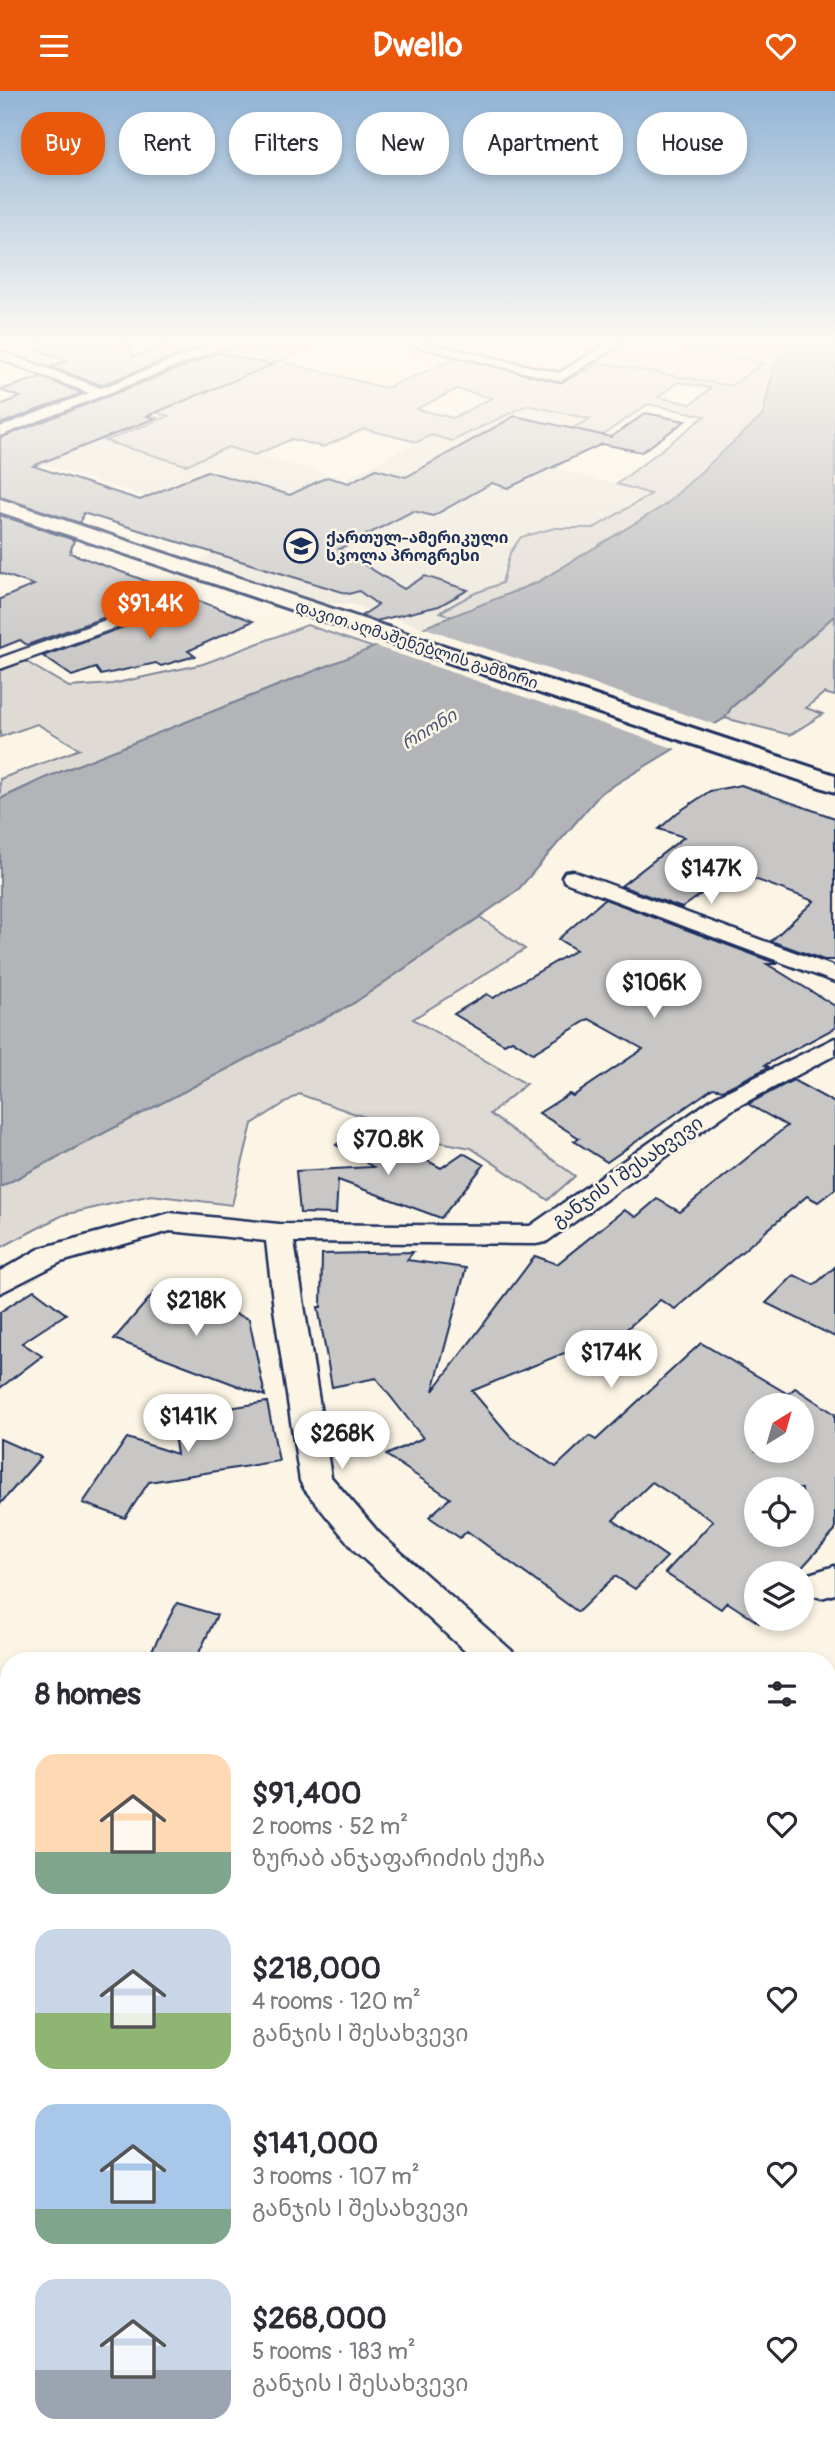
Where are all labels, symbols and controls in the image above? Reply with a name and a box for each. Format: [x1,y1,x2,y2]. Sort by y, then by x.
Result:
text: Dwello [373,26,462,66]
icon: menu [35,27,73,65]
icon: heart [762,27,800,65]
chip: Buy [21,112,105,175]
chip: Rent [119,112,215,175]
chip: Filters [229,112,342,175]
chip: New [356,112,449,175]
chip: Apartment [463,112,623,175]
chip: House [637,112,747,175]
school or university icon: ქართულ-ამერიკული სკოლა პროგრესი [282,527,320,565]
place label: ქართულ-ამერიკული სკოლა პროგრესი [326,528,508,566]
pin: $91.4K [93,581,207,641]
text: $91.4K [117,589,183,618]
street label: დავით აღმაშენებლის გამზირი [293,596,541,694]
water label: რიონი [397,704,462,755]
pin: $147K [662,847,760,906]
text: $147K [681,854,741,883]
pin: $106K [605,961,703,1020]
text: $106K [622,968,686,997]
street label: განჯის I შესახვევი [547,1111,708,1233]
pin: $70.8K [331,1117,445,1177]
text: $70.8K [353,1125,423,1154]
pin: $218K [147,1279,245,1338]
text: $218K [166,1286,226,1315]
pin: $174K [562,1331,660,1390]
text: $174K [581,1338,641,1367]
north arrow [744,1393,814,1463]
map controls [744,1393,814,1631]
pin: $141K [139,1395,237,1454]
text: $141K [159,1402,217,1431]
pin: $268K [293,1411,391,1471]
text: $268K [310,1419,374,1448]
button: locate [744,1477,814,1547]
button: layers [744,1561,814,1631]
icon: filters [763,1675,801,1713]
text: 8 homes [35,1676,141,1713]
text: $91,400 [252,1775,361,1812]
icon: home [91,1782,175,1866]
icon: heart [763,1805,801,1843]
text: 2 rooms · 52 m² [252,1812,408,1841]
text: ზურაბ ანჯაფარიძის ქუჩა [252,1844,545,1873]
text: $218,000 [252,1950,381,1987]
icon: home [91,1957,175,2041]
icon: heart [763,1980,801,2018]
text: 4 rooms · 120 m² [252,1987,421,2016]
text: განჯის I შესახვევი [252,2019,468,2048]
text: $141,000 [252,2125,378,2162]
icon: home [91,2132,175,2216]
icon: heart [763,2155,801,2193]
text: 3 rooms · 107 m² [252,2162,420,2191]
text: განჯის I შესახვევი [252,2194,468,2223]
text: $268,000 [252,2300,387,2337]
icon: home [91,2307,175,2391]
icon: heart [763,2330,801,2368]
text: 5 rooms · 183 m² [252,2337,416,2366]
text: განჯის I შესახვევი [252,2369,468,2398]

